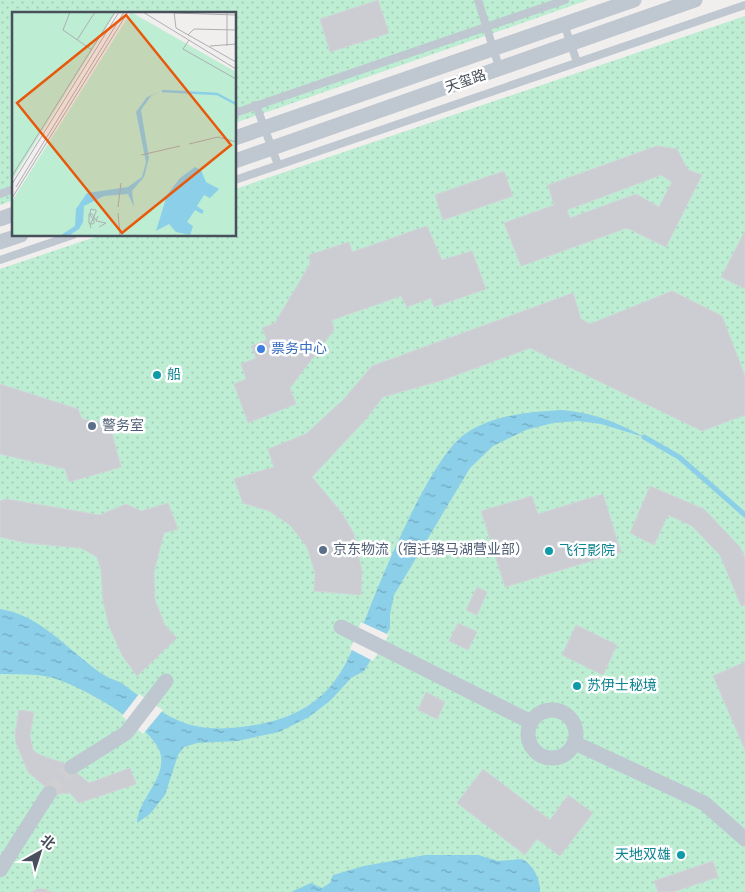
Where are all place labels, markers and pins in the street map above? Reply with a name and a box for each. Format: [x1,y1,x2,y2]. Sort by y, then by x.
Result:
place label: 票务中心 [271,341,327,358]
marker: 票务中心 [255,343,267,355]
place label: 船 [167,367,181,384]
marker: 船 [151,369,163,381]
place label: 警务室 [102,417,144,435]
marker: 警务室 [86,420,98,432]
place label: 京东物流（宿迁骆马湖营业部） [333,541,529,559]
place label: 飞行影院 [559,543,615,560]
marker: 京东物流（宿迁骆马湖营业部） [317,544,329,556]
marker: 飞行影院 [543,545,555,557]
place label: 苏伊士秘境 [587,677,657,695]
marker: 苏伊士秘境 [571,680,583,692]
place label: 天地双雄 [615,847,671,864]
marker: 天地双雄 [675,849,687,861]

